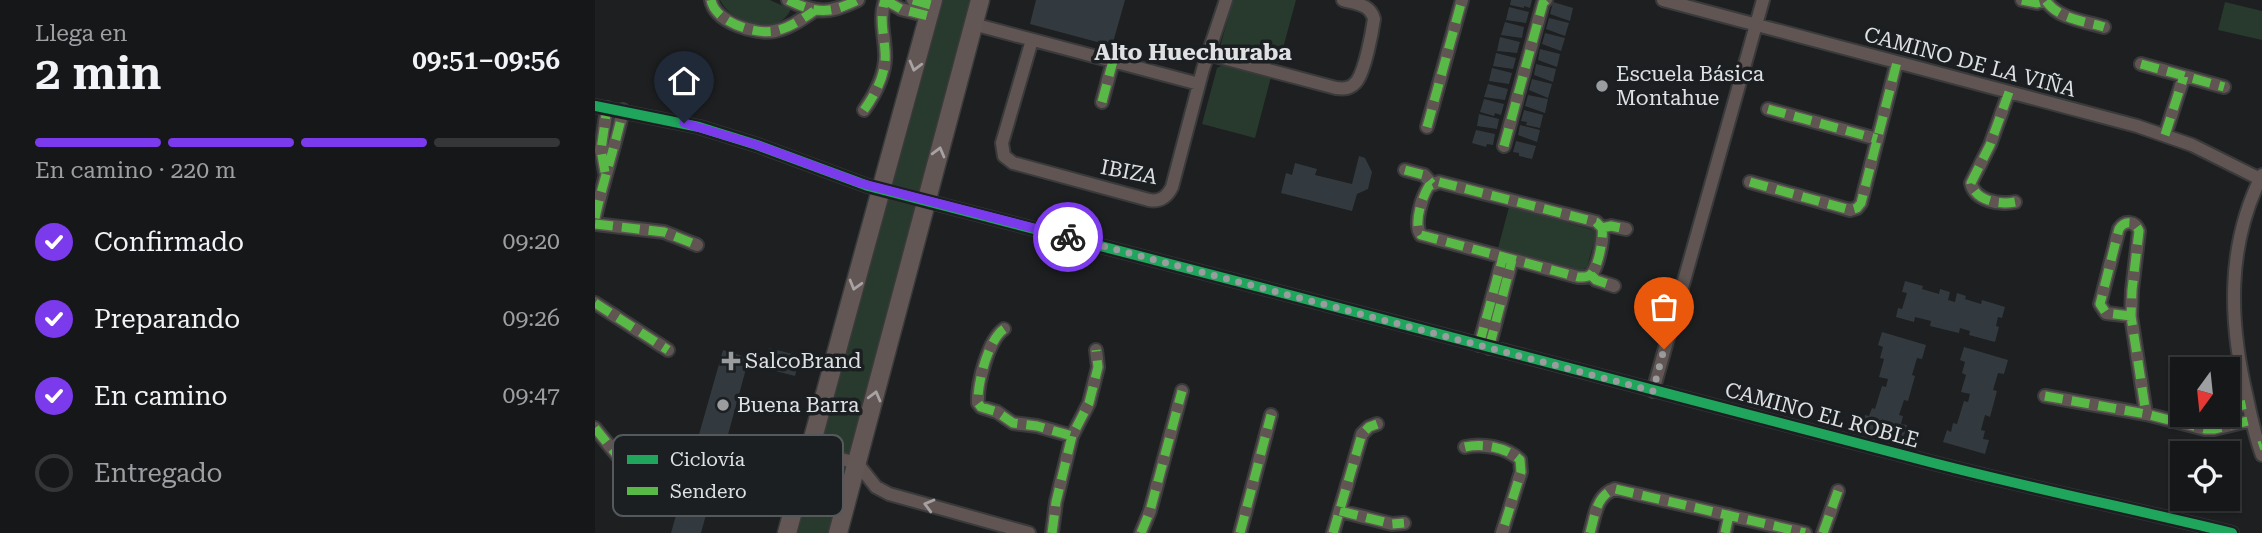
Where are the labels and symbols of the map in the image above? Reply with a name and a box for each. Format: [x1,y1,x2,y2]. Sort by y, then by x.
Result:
street label: CAMINO DE LA VIÑA [1861,21,2079,102]
district label: Alto Huechuraba [1094,39,1292,66]
pin [654,51,714,123]
one-way arrow [909,60,923,72]
place label: Escuela Básica Montahue [1616,62,1765,110]
marker: Escuela Básica Montahue [1594,78,1610,94]
one-way arrow [931,146,945,158]
street label: IBIZA [1098,155,1160,189]
courier [1033,202,1103,272]
pin [1634,277,1694,349]
one-way arrow [848,279,863,291]
place label: SalcoBrand [745,349,862,373]
marker: SalcoBrand [723,353,739,369]
north arrow [2170,357,2240,427]
street label: CAMINO EL ROBLE [1722,378,1922,452]
one-way arrow [867,390,881,402]
place label: Buena Barra [737,393,860,417]
marker: Buena Barra [715,397,731,413]
legend [613,435,843,516]
text: Ciclovía [670,448,746,471]
text: Sendero [670,480,747,503]
one-way arrow [923,499,935,513]

